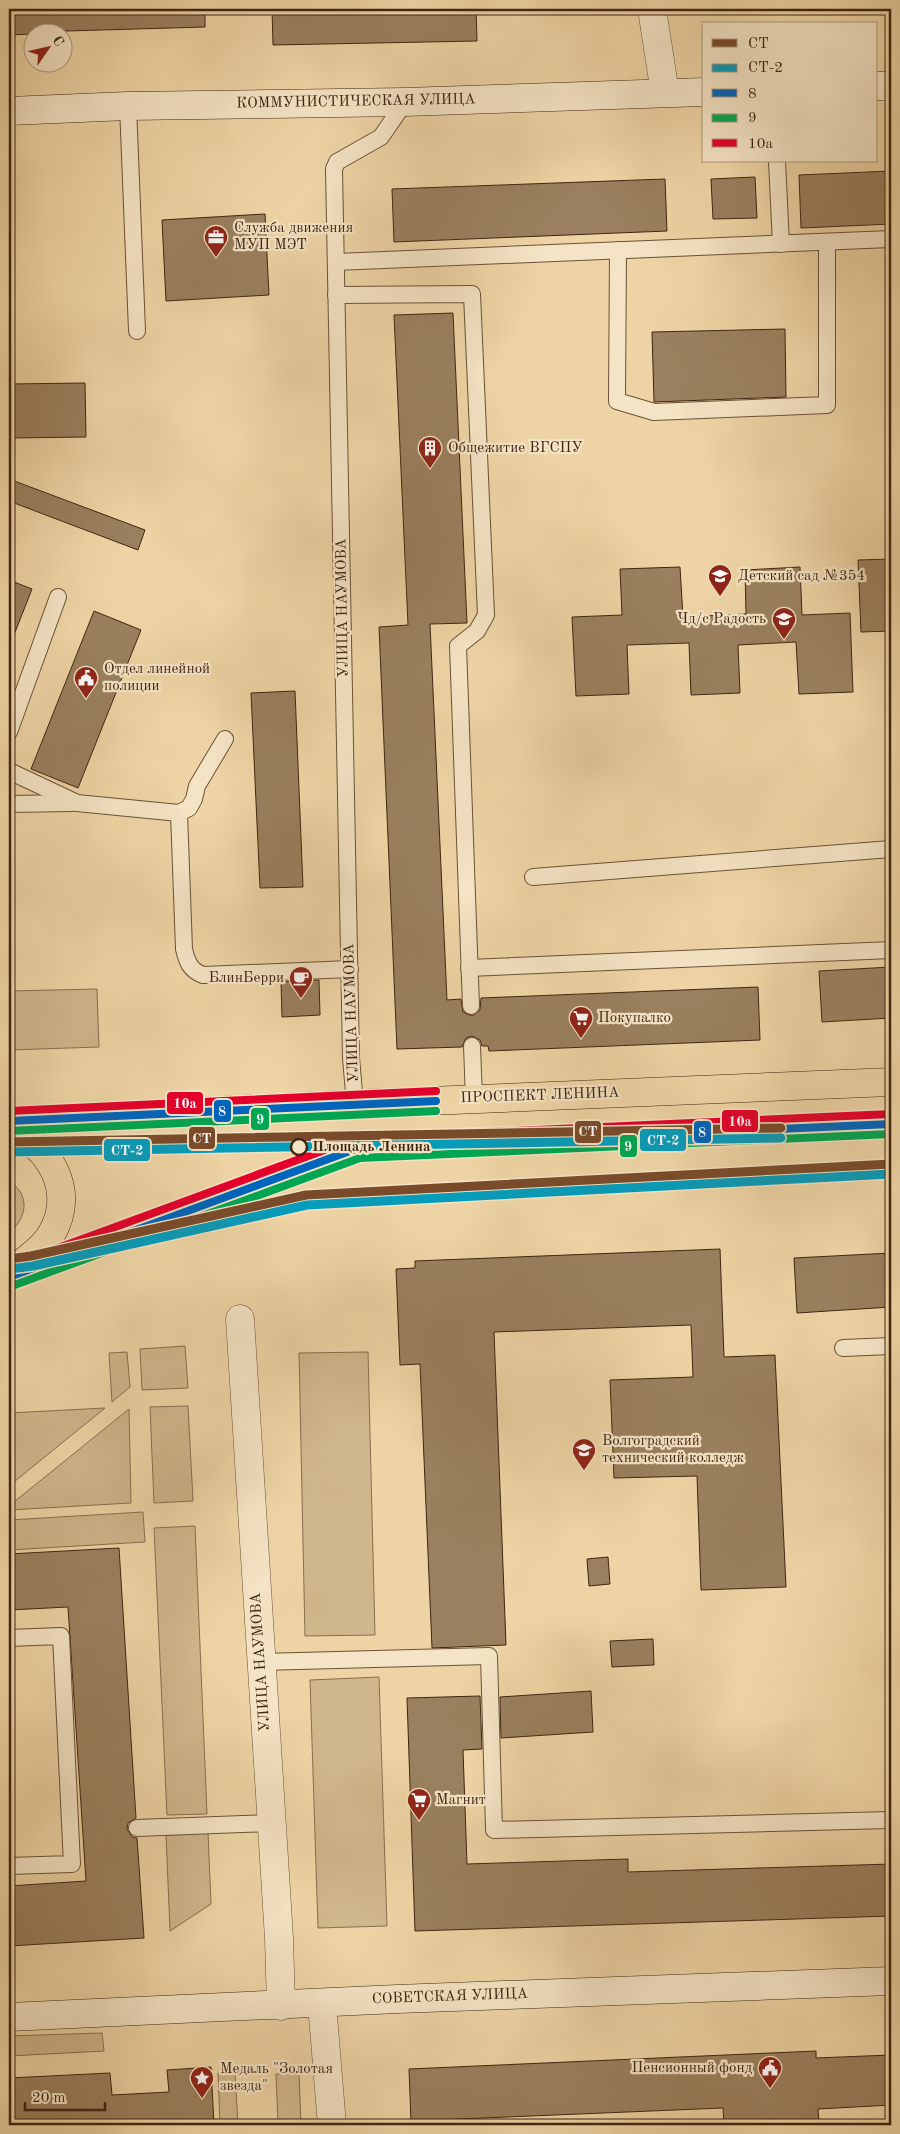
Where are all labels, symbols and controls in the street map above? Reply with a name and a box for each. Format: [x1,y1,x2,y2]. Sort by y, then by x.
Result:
north arrow [22,22,72,72]
legend [702,22,878,162]
text: С [50,34,66,49]
text: СТ [748,37,769,52]
text: СТ-2 [748,61,783,76]
text: 8 [748,87,757,102]
street label: КОММУНИСТИЧЕСКАЯ УЛИЦА [236,92,476,112]
text: 9 [748,111,757,126]
text: 10а [748,137,773,152]
place label: Служба движения МУП МЭТ [234,221,353,253]
office icon: Служба движения МУП МЭТ [203,224,229,258]
building icon: Общежитие ВГСПУ [417,435,443,469]
place label: Общежитие ВГСПУ [448,441,583,456]
street label: УЛИЦА НАУМОВА [334,538,352,678]
school or university icon: Детский сад №354 [707,563,733,597]
place label: Детский сад №354 [738,569,865,584]
school or university icon: Чд/с Радость [771,606,797,640]
place label: Чд/с Радость [677,612,766,627]
place label: Отдел линейной полиции [104,662,210,694]
public building icon: Отдел линейной полиции [73,665,99,699]
street label: УЛИЦА НАУМОВА [342,943,362,1083]
cafe icon: БлинБерри [288,965,314,999]
place label: БлинБерри [208,971,284,986]
supermarket icon: Покупалко [568,1005,594,1039]
place label: Покупалко [598,1011,671,1026]
street label: ПРОСПЕКТ ЛЕНИНА [460,1086,620,1106]
line badge: 10а [166,1091,204,1115]
text: 10а [173,1097,197,1111]
line badge: 8 [213,1099,232,1123]
text: 8 [218,1105,226,1119]
line badge: 9 [250,1107,270,1131]
line badge: 10а [721,1109,759,1133]
text: 9 [256,1113,264,1127]
text: 10а [728,1115,752,1129]
line badge: СТ [574,1120,602,1144]
line badge: 8 [693,1120,712,1144]
text: СТ [578,1125,598,1139]
line badge: СТ [188,1126,216,1150]
text: 8 [698,1126,706,1140]
line badge: СТ-2 [639,1128,687,1152]
text: СТ [192,1132,212,1146]
line badge: 9 [619,1134,638,1158]
text: СТ-2 [647,1134,679,1148]
line badge: СТ-2 [103,1138,151,1162]
marker: Площадь Ленина [290,1138,308,1156]
place label: Площадь Ленина [312,1140,431,1155]
text: 9 [624,1140,632,1154]
text: СТ-2 [111,1144,143,1158]
place label: Волгоградский технический колледж [602,1434,744,1466]
school or university icon: Волгоградский технический колледж [571,1437,597,1471]
street label: УЛИЦА НАУМОВА [249,1592,273,1732]
supermarket icon: Магнит [406,1787,432,1821]
place label: Магнит [436,1793,486,1808]
street label: СОВЕТСКАЯ УЛИЦА [372,1987,529,2007]
public building icon: Пенсионный фонд [757,2055,783,2089]
place label: Пенсионный фонд [631,2061,753,2076]
place label: Медаль "Золотая звезда" [220,2062,333,2094]
place icon: Медаль "Золотая звезда" [189,2065,215,2099]
scale bar [25,2079,105,2111]
text: 20 m [32,2091,66,2106]

